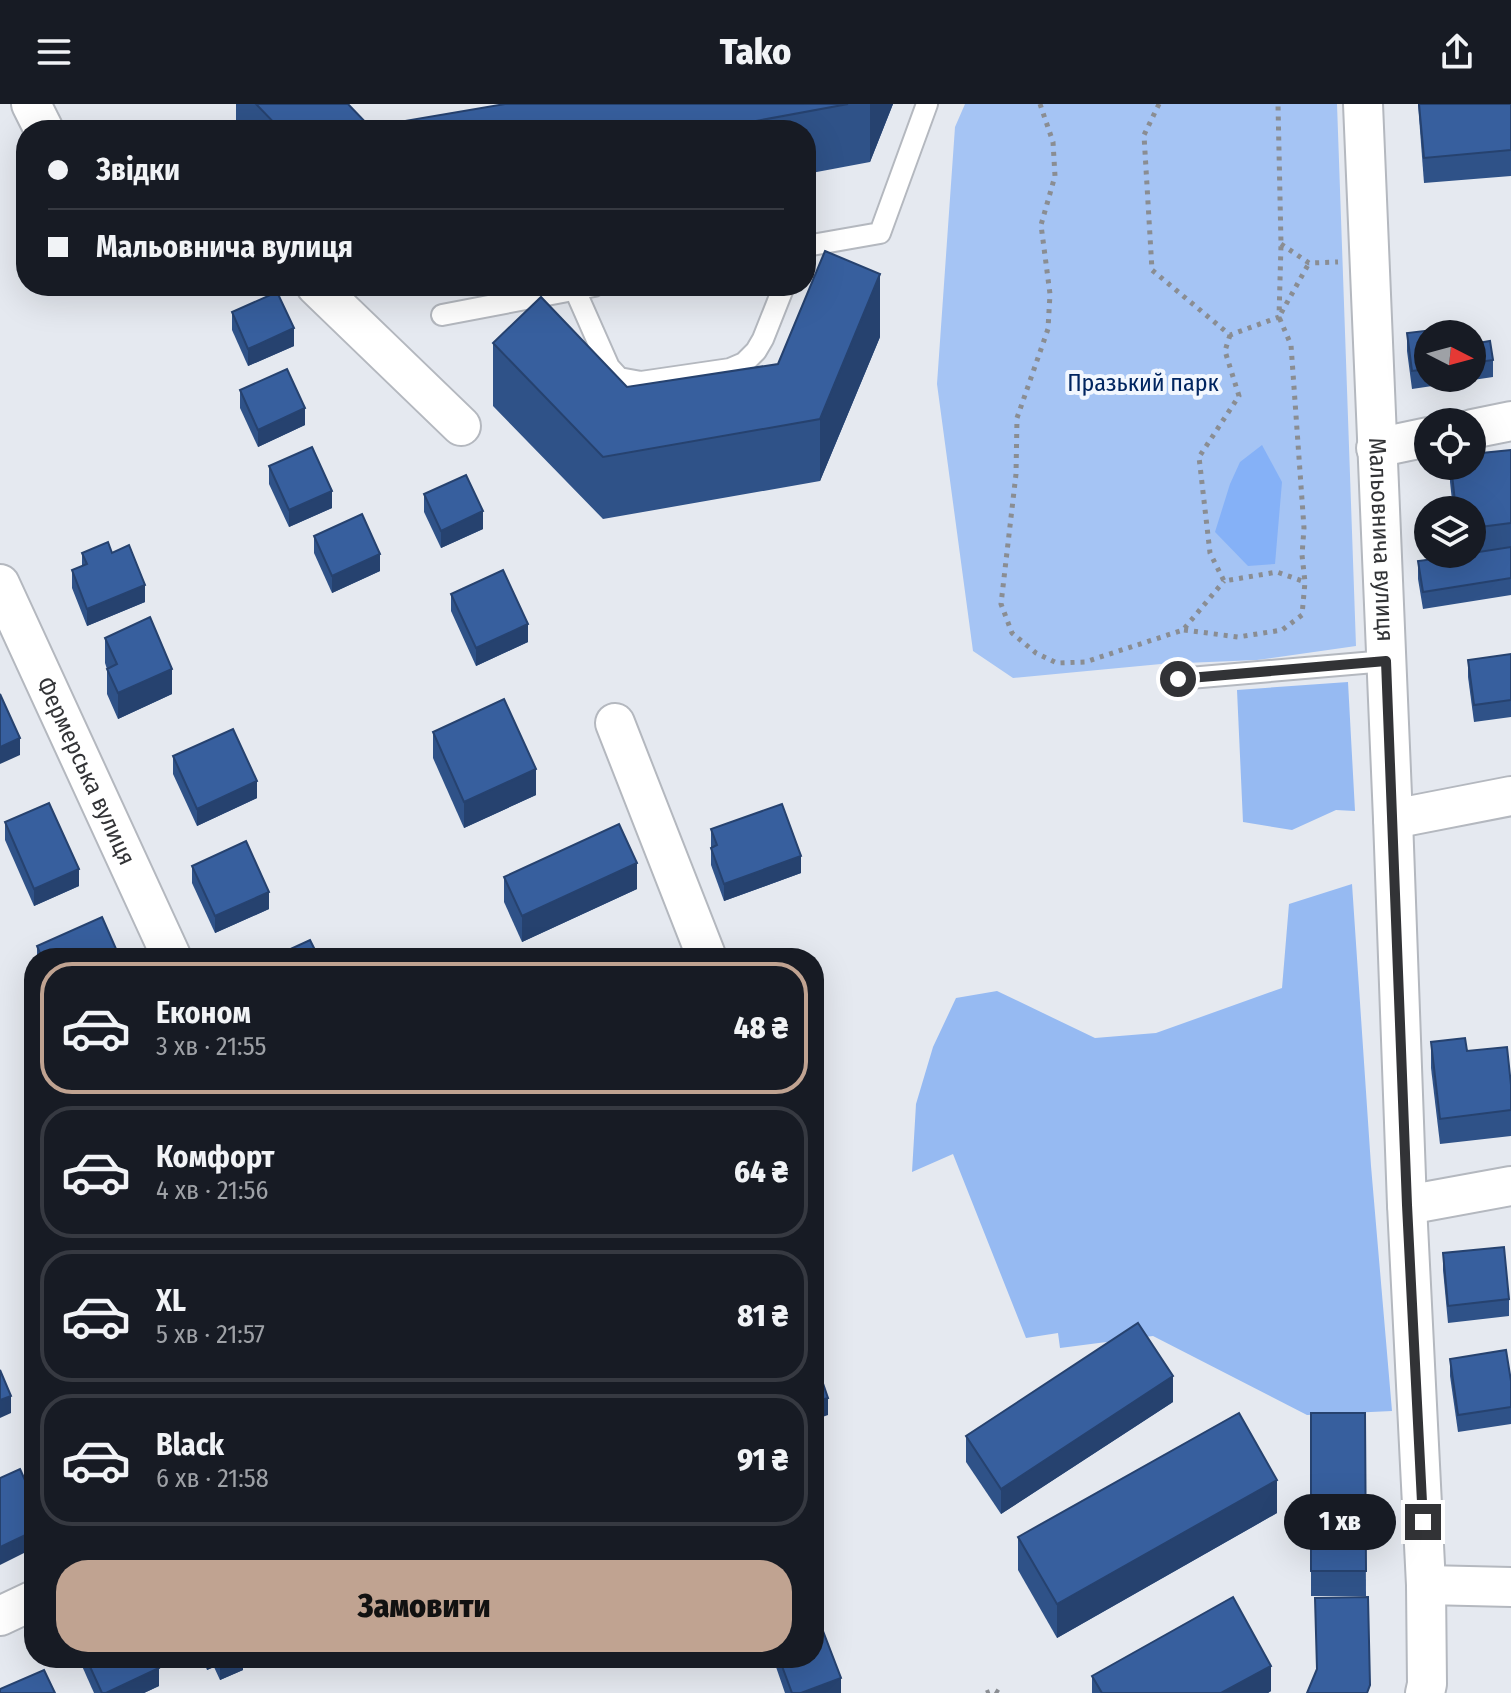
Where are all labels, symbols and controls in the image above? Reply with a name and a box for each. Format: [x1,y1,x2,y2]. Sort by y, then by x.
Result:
icon: menu [32,30,76,74]
text: Tako [720,30,791,74]
icon: share [1435,30,1479,74]
text: Звідки [96,152,180,188]
text: Мальовнича вулиця [96,229,353,265]
north arrow [1414,320,1486,392]
map controls [1414,320,1486,568]
park label: Празький парк [1067,369,1220,397]
button: locate [1414,408,1486,480]
street label: Мальовнича вулиця [1363,437,1400,642]
button: layers [1414,496,1486,568]
route start [1160,661,1196,697]
street label: Фермерська вулиця [31,673,141,869]
icon: car [60,992,132,1064]
text: Економ [156,995,251,1031]
text: 48 ₴ [734,1010,788,1046]
text: 3 хв · 21:55 [156,1031,266,1062]
icon: car [60,1136,132,1208]
text: Комфорт [156,1139,274,1175]
text: 64 ₴ [734,1154,788,1190]
text: 4 хв · 21:56 [156,1175,268,1206]
icon: car [60,1280,132,1352]
text: XL [156,1283,186,1319]
text: 81 ₴ [737,1298,788,1334]
text: 5 хв · 21:57 [156,1319,265,1350]
icon: car [60,1424,132,1496]
text: Black [156,1427,224,1463]
text: 91 ₴ [737,1442,788,1478]
text: 6 хв · 21:58 [156,1463,269,1494]
callout: 1 хв [1283,1494,1395,1550]
route end [1405,1504,1441,1540]
text: 1 хв [1319,1506,1361,1537]
button: Замовити [56,1560,792,1652]

